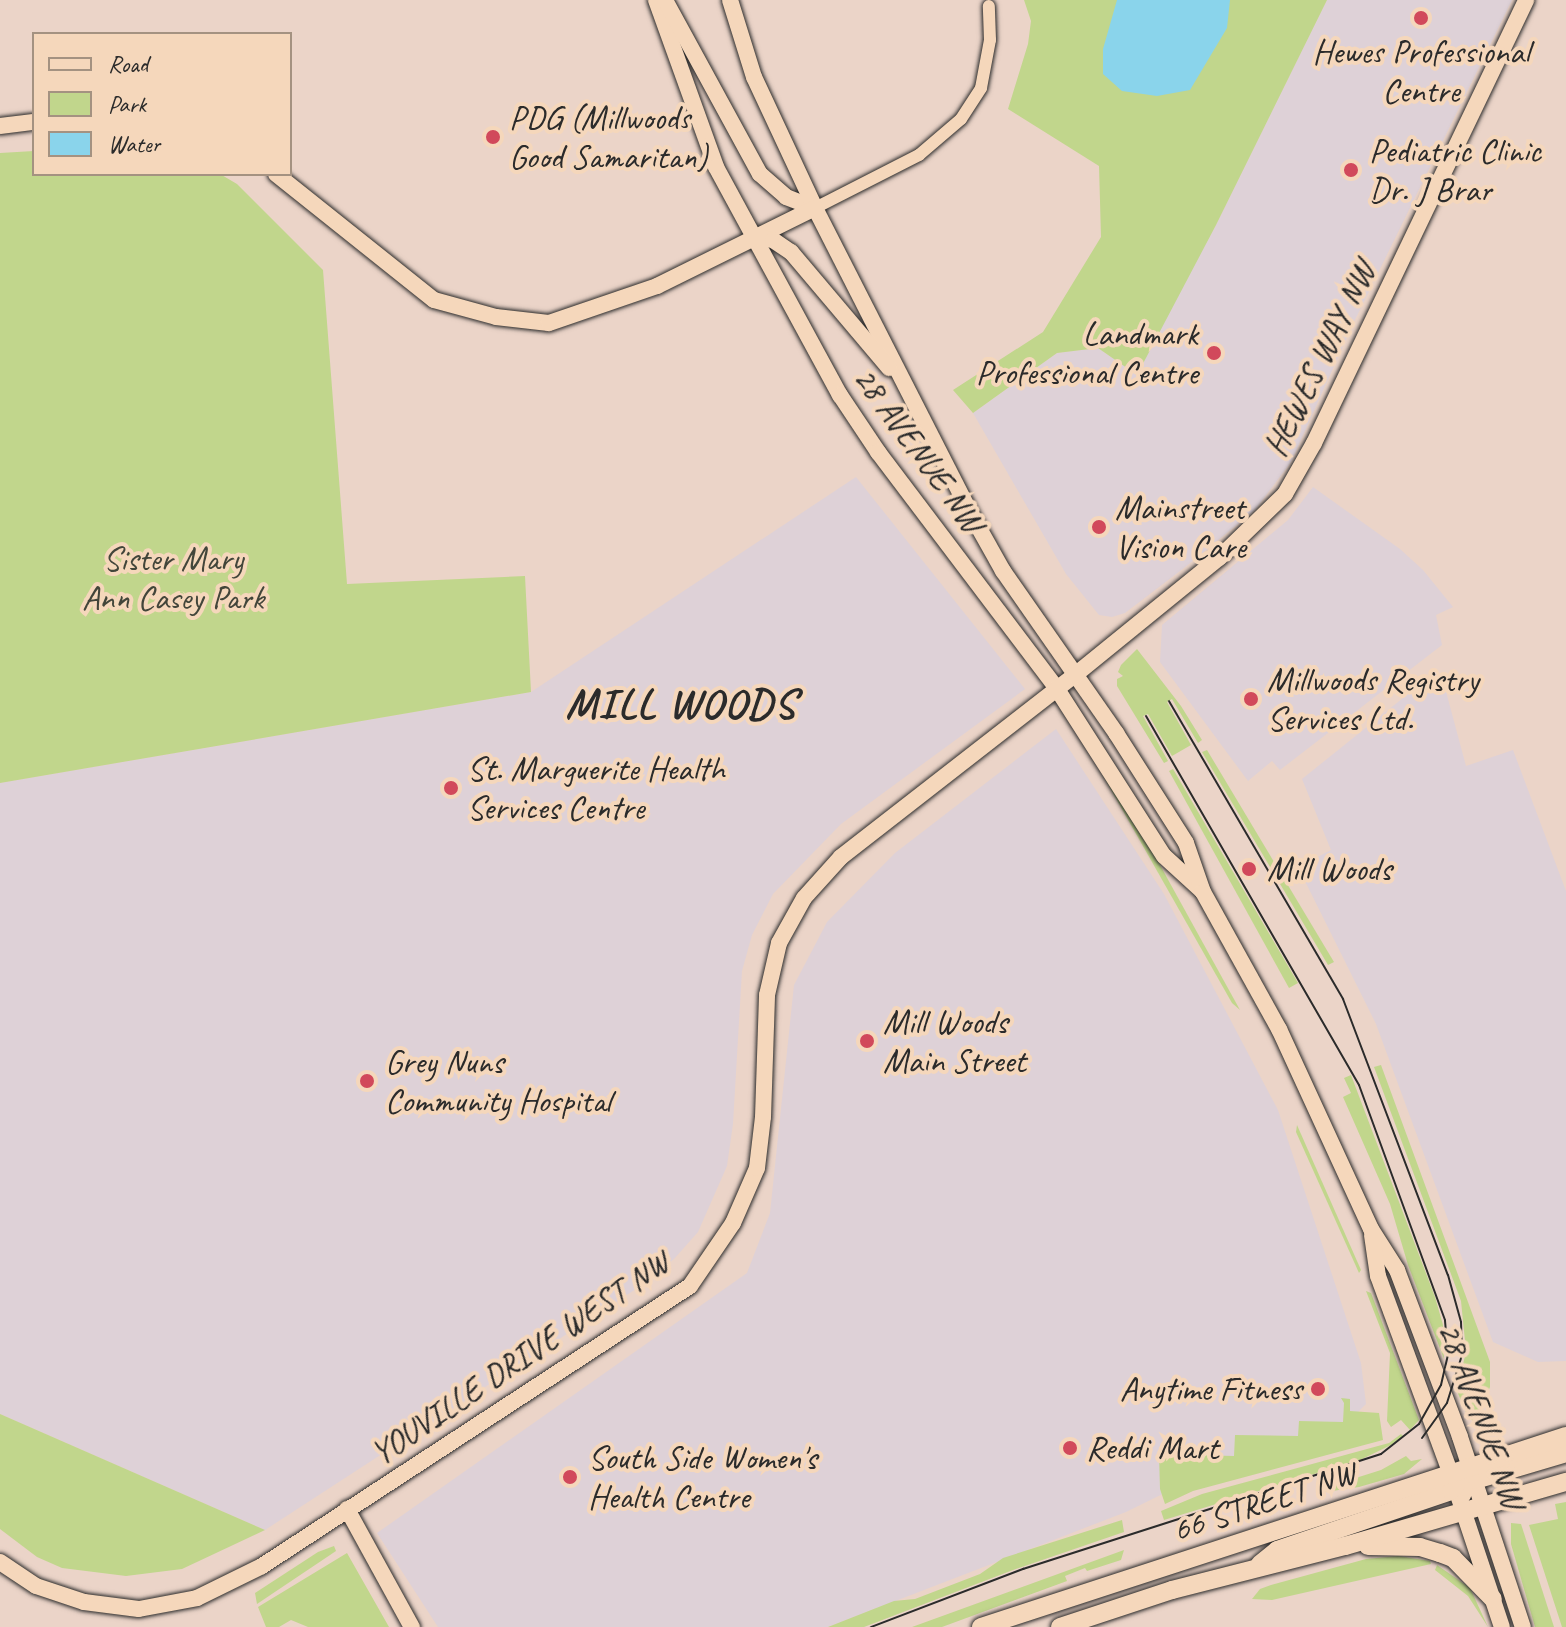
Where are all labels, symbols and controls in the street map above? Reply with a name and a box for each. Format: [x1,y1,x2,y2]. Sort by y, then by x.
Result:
marker: Hewes Professional Centre [1412,9,1430,27]
place label: Hewes Professional Centre [1313,31,1529,110]
legend [32,32,292,176]
text: Road [108,49,148,79]
text: Park [108,89,146,119]
place label: PDG (Millwoods Good Samaritan) [509,97,706,176]
marker: PDG (Millwoods Good Samaritan) [484,128,502,146]
text: Water [108,129,160,159]
place label: Pediatric Clinic Dr. J Brar [1369,130,1542,210]
marker: Pediatric Clinic Dr. J Brar [1340,159,1362,181]
street label: HEWES WAY NW [1254,255,1384,463]
place label: Landmark Professional Centre [976,313,1198,392]
marker: Landmark Professional Centre [1205,344,1223,362]
street label: 28 AVENUE NW [845,358,993,540]
place label: Mainstreet Vision Care [1115,487,1246,566]
marker: Mainstreet Vision Care [1090,518,1108,536]
park label: Sister Mary Ann Casey Park [82,538,264,618]
place label: Millwoods Registry Services Ltd. [1267,659,1479,738]
district label: MILL WOODS [567,679,795,729]
marker: Millwoods Registry Services Ltd. [1242,690,1260,708]
place label: St. Marguerite Health Services Centre [467,748,723,828]
marker: St. Marguerite Health Services Centre [442,779,460,797]
place label: Mill Woods [1267,849,1391,889]
marker: Mill Woods [1238,858,1260,880]
place label: Mill Woods Main Street [883,1001,1026,1080]
marker: Mill Woods Main Street [858,1032,876,1050]
place label: Grey Nuns Community Hospital [385,1041,611,1120]
marker: Grey Nuns Community Hospital [356,1070,378,1092]
street label: YOUVILLE DRIVE WEST NW [362,1242,678,1474]
street label: 28 AVENUE NW [1429,1316,1535,1514]
place label: Anytime Fitness [1120,1369,1302,1409]
marker: Anytime Fitness [1309,1380,1327,1398]
place label: Reddi Mart [1086,1428,1219,1468]
place label: South Side Women's Health Centre [588,1437,817,1516]
marker: Reddi Mart [1061,1439,1079,1457]
street label: 66 STREET NW [1166,1452,1362,1550]
marker: South Side Women's Health Centre [559,1466,581,1488]

